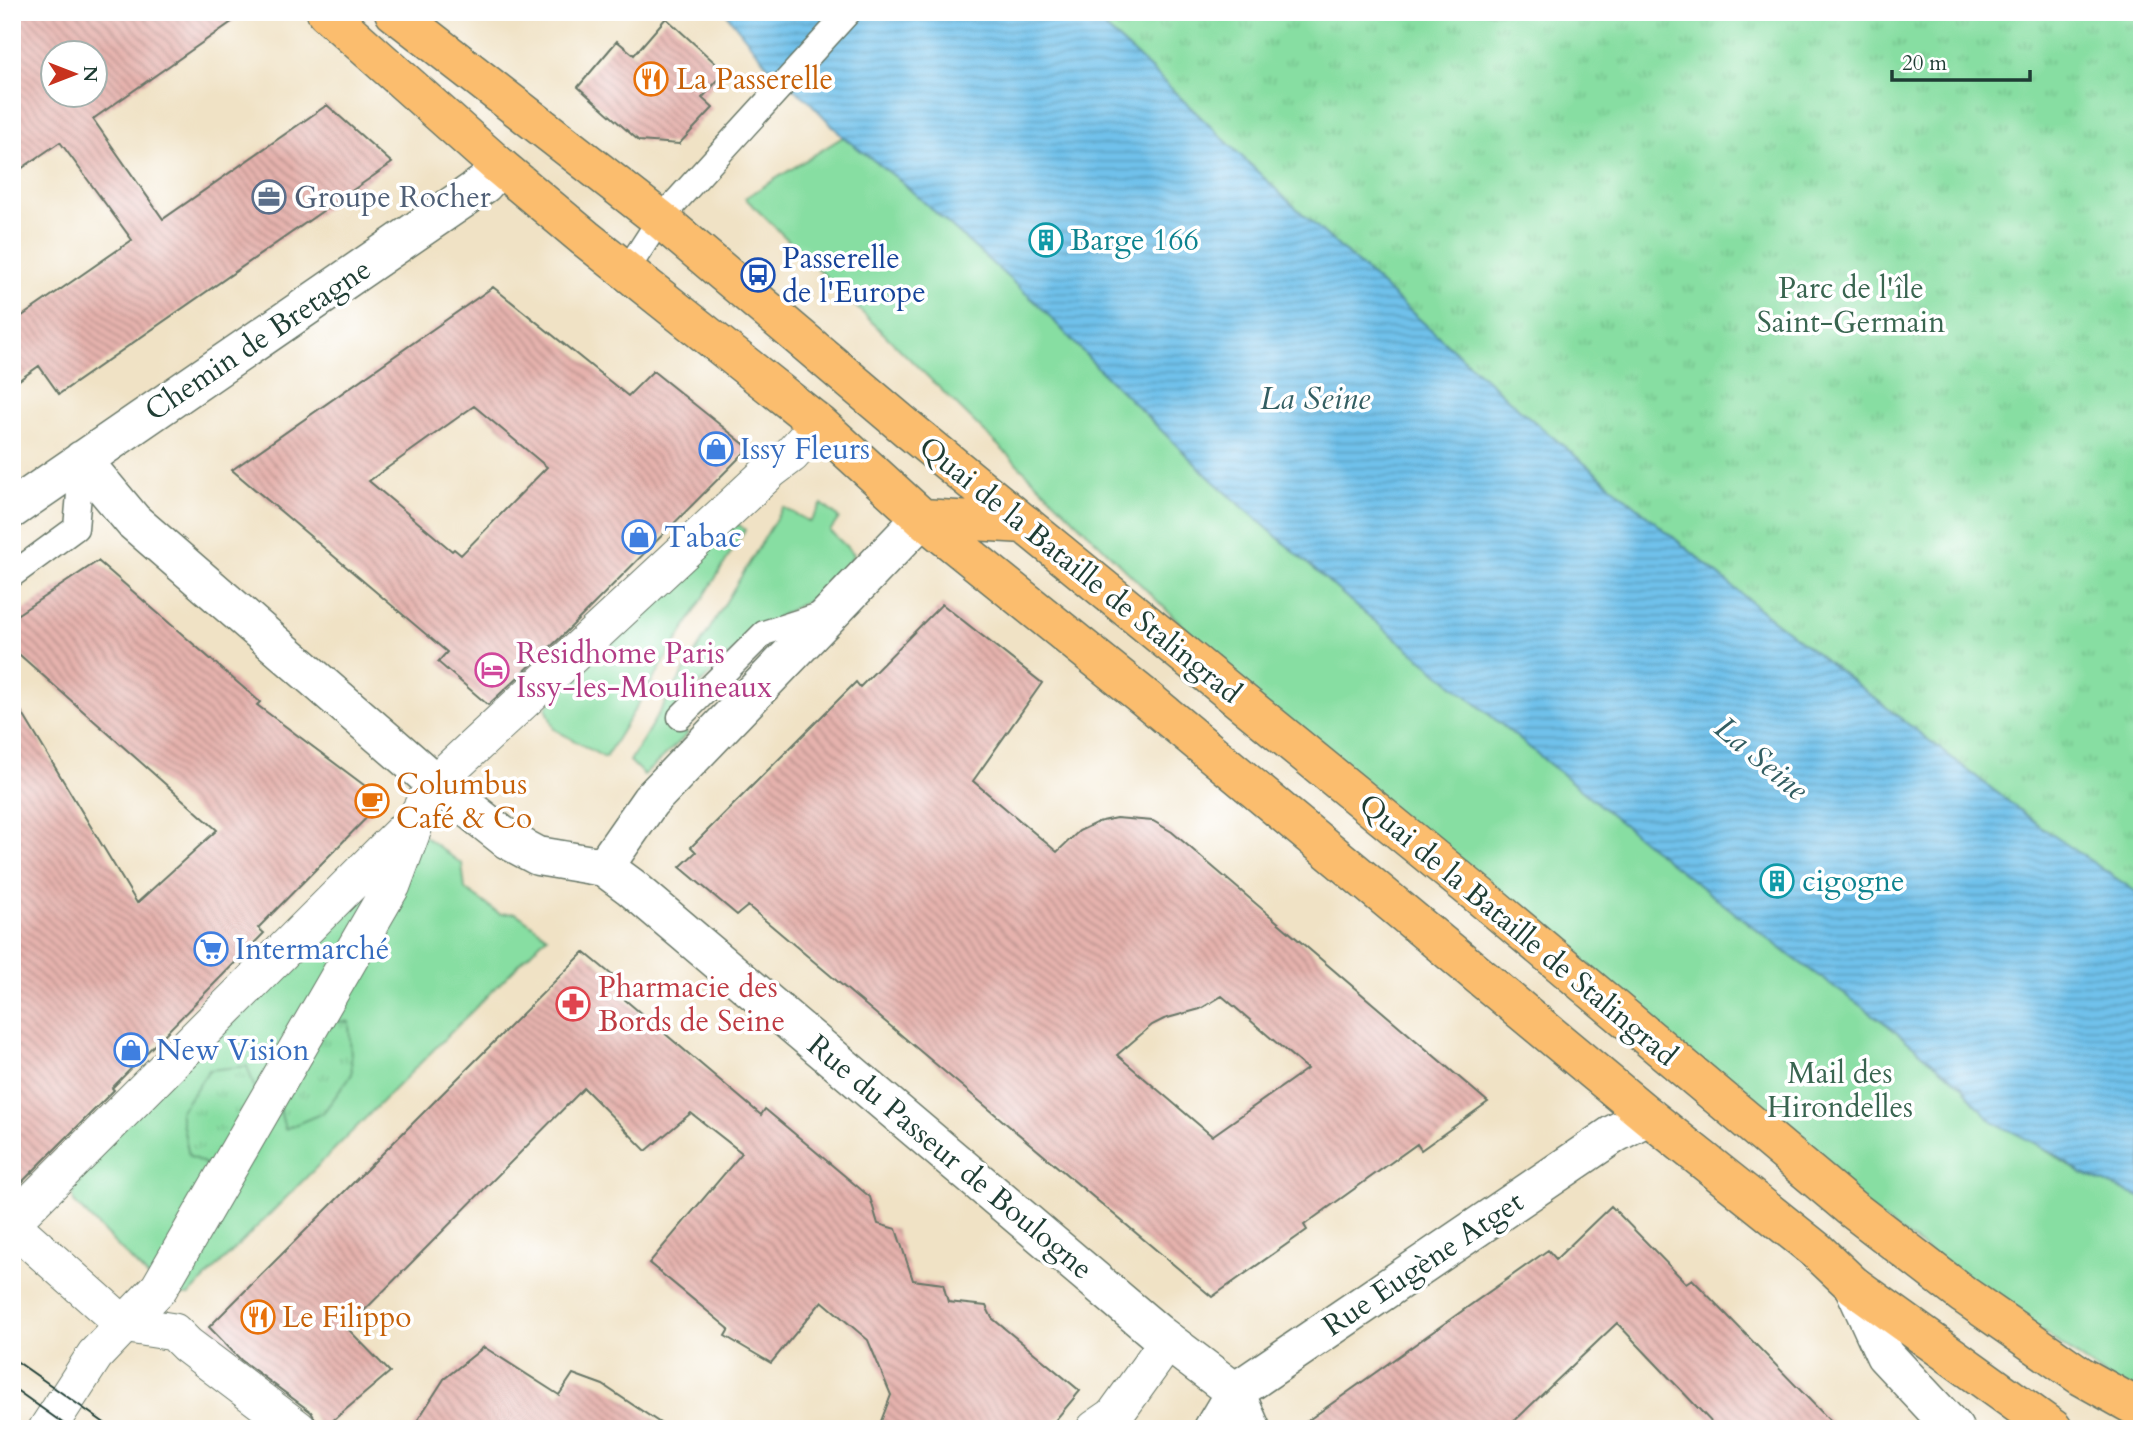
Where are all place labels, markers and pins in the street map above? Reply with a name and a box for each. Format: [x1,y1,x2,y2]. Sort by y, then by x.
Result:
place label: La Passerelle [676,59,833,100]
restaurant icon: La Passerelle [632,60,670,98]
place label: Groupe Rocher [294,177,491,218]
office icon: Groupe Rocher [250,178,288,216]
place label: Barge 166 [1070,220,1199,261]
building icon: Barge 166 [1027,221,1065,259]
place label: Passerelle de l'Europe [782,238,926,313]
bus stop icon: Passerelle de l'Europe [739,256,777,294]
place label: Issy Fleurs [740,429,870,470]
shop icon: Issy Fleurs [697,430,735,468]
place label: Tabac [664,517,742,558]
shop icon: Tabac [620,518,658,556]
place label: Residhome Paris Issy-les-Moulineaux [516,633,772,708]
hotel icon: Residhome Paris Issy-les-Moulineaux [473,651,511,689]
place label: Columbus Café & Co [396,764,532,839]
cafe icon: Columbus Café & Co [353,782,391,820]
place label: cigogne [1802,861,1905,902]
building icon: cigogne [1758,862,1796,900]
place label: Intermarché [235,929,389,970]
supermarket icon: Intermarché [192,930,230,968]
place label: Pharmacie des Bords de Seine [598,967,785,1042]
pharmacy icon: Pharmacie des Bords de Seine [554,985,592,1023]
place label: New Vision [156,1030,310,1071]
shop icon: New Vision [112,1031,150,1069]
place label: Le Filippo [282,1297,412,1338]
restaurant icon: Le Filippo [239,1298,277,1336]

